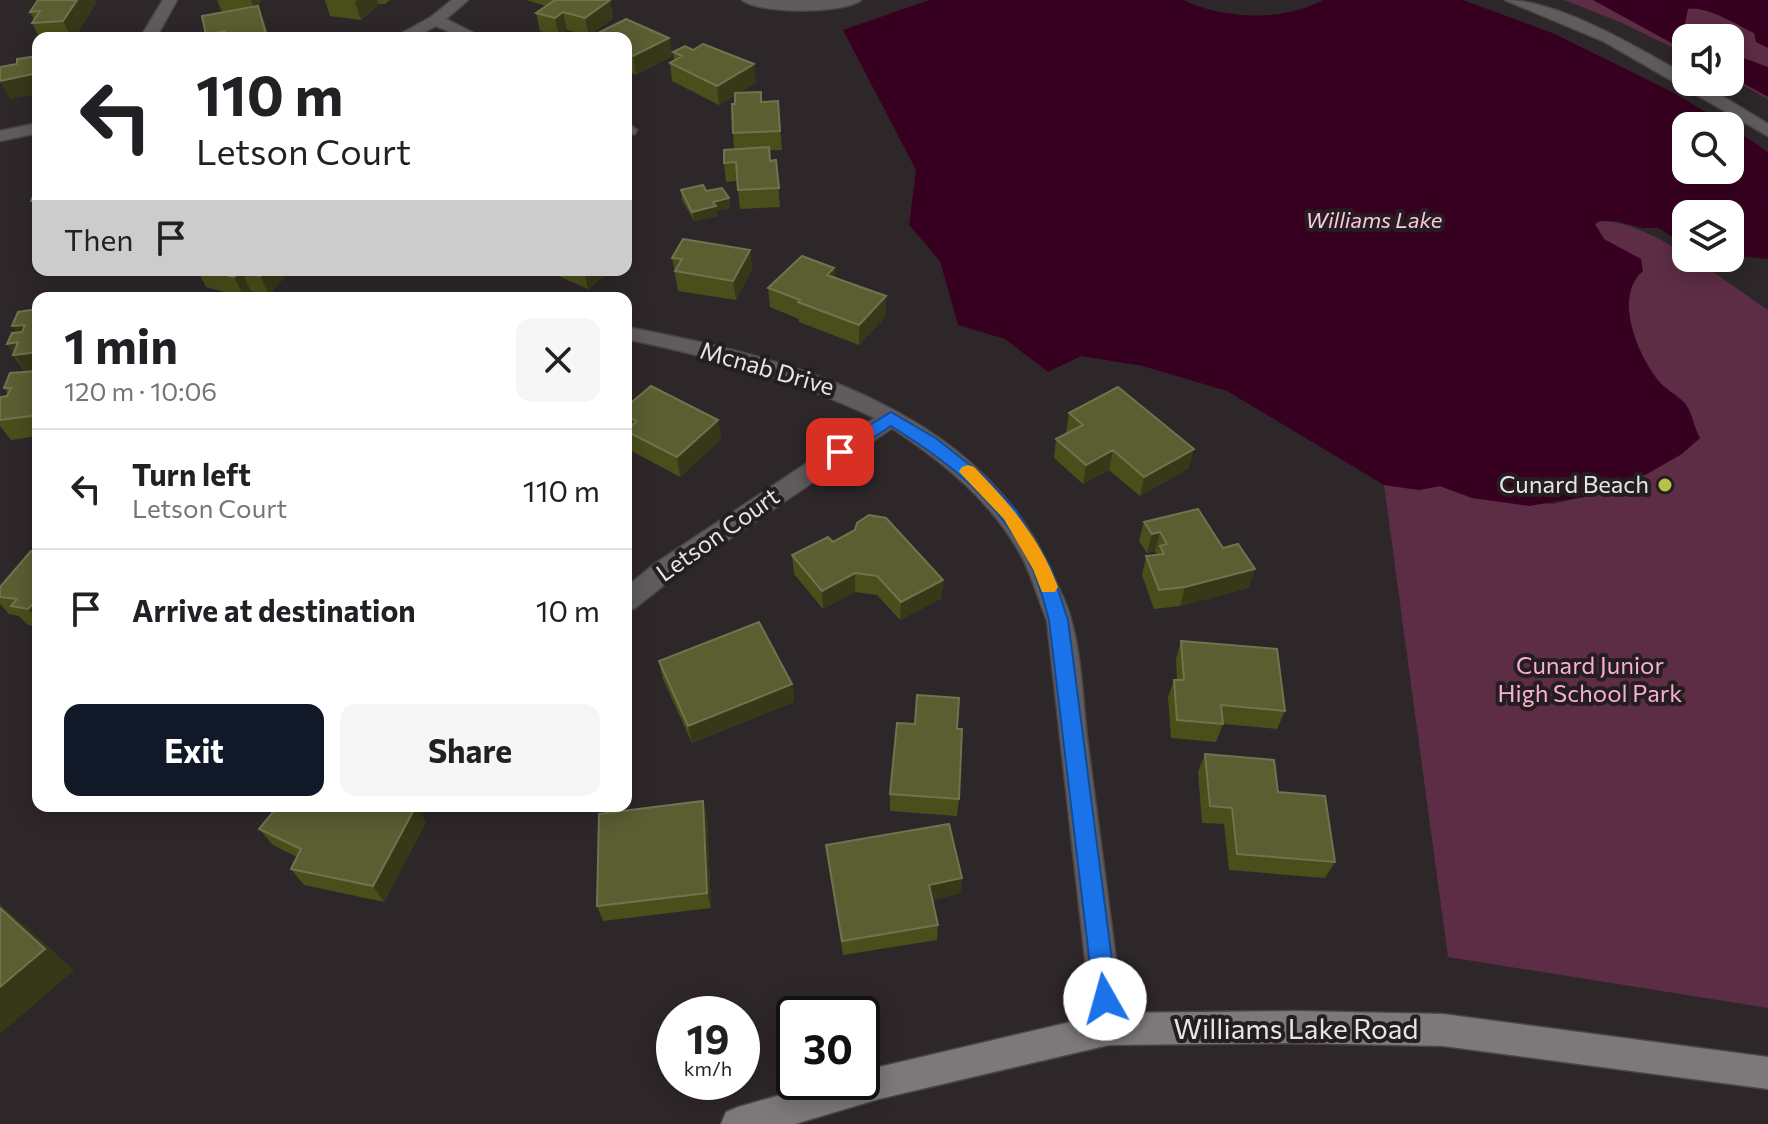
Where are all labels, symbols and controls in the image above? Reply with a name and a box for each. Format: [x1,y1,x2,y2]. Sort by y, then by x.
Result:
map controls [1672,24,1744,272]
button: sound [1672,24,1744,96]
text: 110 m [196,59,343,128]
icon: left [64,64,168,168]
button: search [1672,112,1744,184]
text: Letson Court [196,128,411,172]
button: layers [1672,200,1744,272]
water label: Williams Lake [1306,206,1443,233]
icon: arrive [149,216,193,260]
text: Then [64,220,133,257]
text: 1 min [64,315,178,374]
button: close [516,318,600,402]
street label: Mcnab Drive [697,335,838,400]
text: 120 m · 10:06 [64,375,217,406]
pin [806,418,874,486]
icon: arrive [818,430,862,474]
text: Turn left [132,455,251,492]
icon: left [64,467,108,511]
place label: Cunard Beach [1499,469,1649,498]
text: 110 m [523,471,600,508]
marker: Cunard Beach [1656,476,1674,494]
street label: Letson Court [650,481,784,587]
text: Letson Court [132,492,287,523]
icon: arrive [64,587,108,631]
text: Arrive at destination [132,591,416,628]
text: 10 m [536,591,600,628]
park label: Cunard Junior High School Park [1498,650,1682,707]
button: Exit [64,704,324,796]
button: Share [340,704,600,796]
position arrow [1063,957,1147,1041]
speed limit sign: 30 [776,996,880,1100]
street label: Williams Lake Road [1173,1011,1419,1045]
text: 19 [687,1013,729,1062]
text: km/h [684,1056,732,1080]

